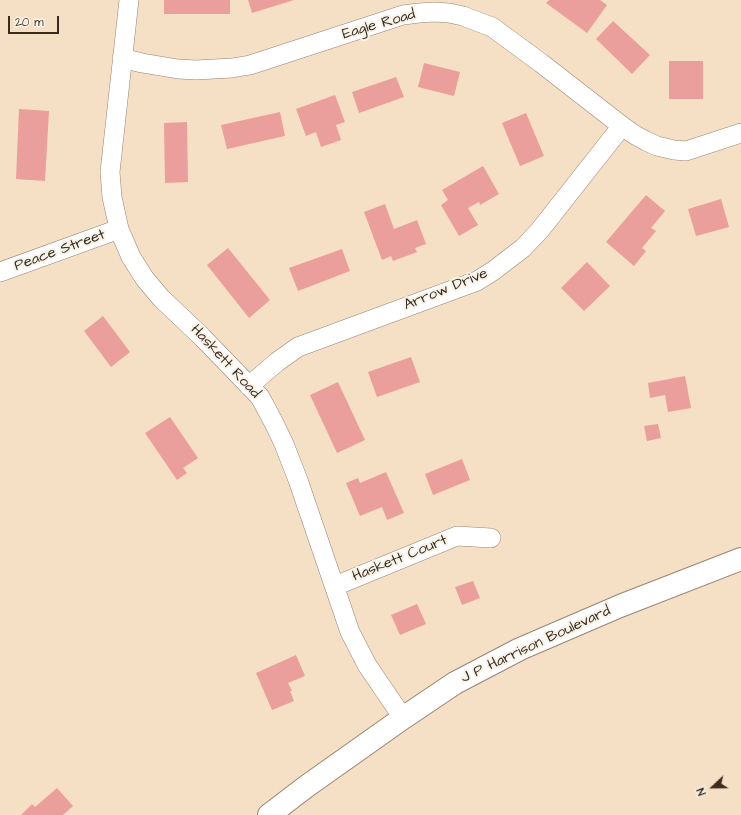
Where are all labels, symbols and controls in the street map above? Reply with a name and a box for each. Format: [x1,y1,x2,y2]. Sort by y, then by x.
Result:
street label: Eagle Road [340,6,418,44]
scale bar [10,8,61,34]
text: 20 m [15,14,44,31]
street label: Peace Street [12,226,108,276]
street label: Arrow Drive [401,265,491,315]
street label: Haskett Road [186,321,264,403]
street label: Haskett Court [350,532,450,586]
street label: J P Harrison Boulevard [458,602,614,688]
north arrow [693,767,733,807]
text: N [693,786,710,798]

